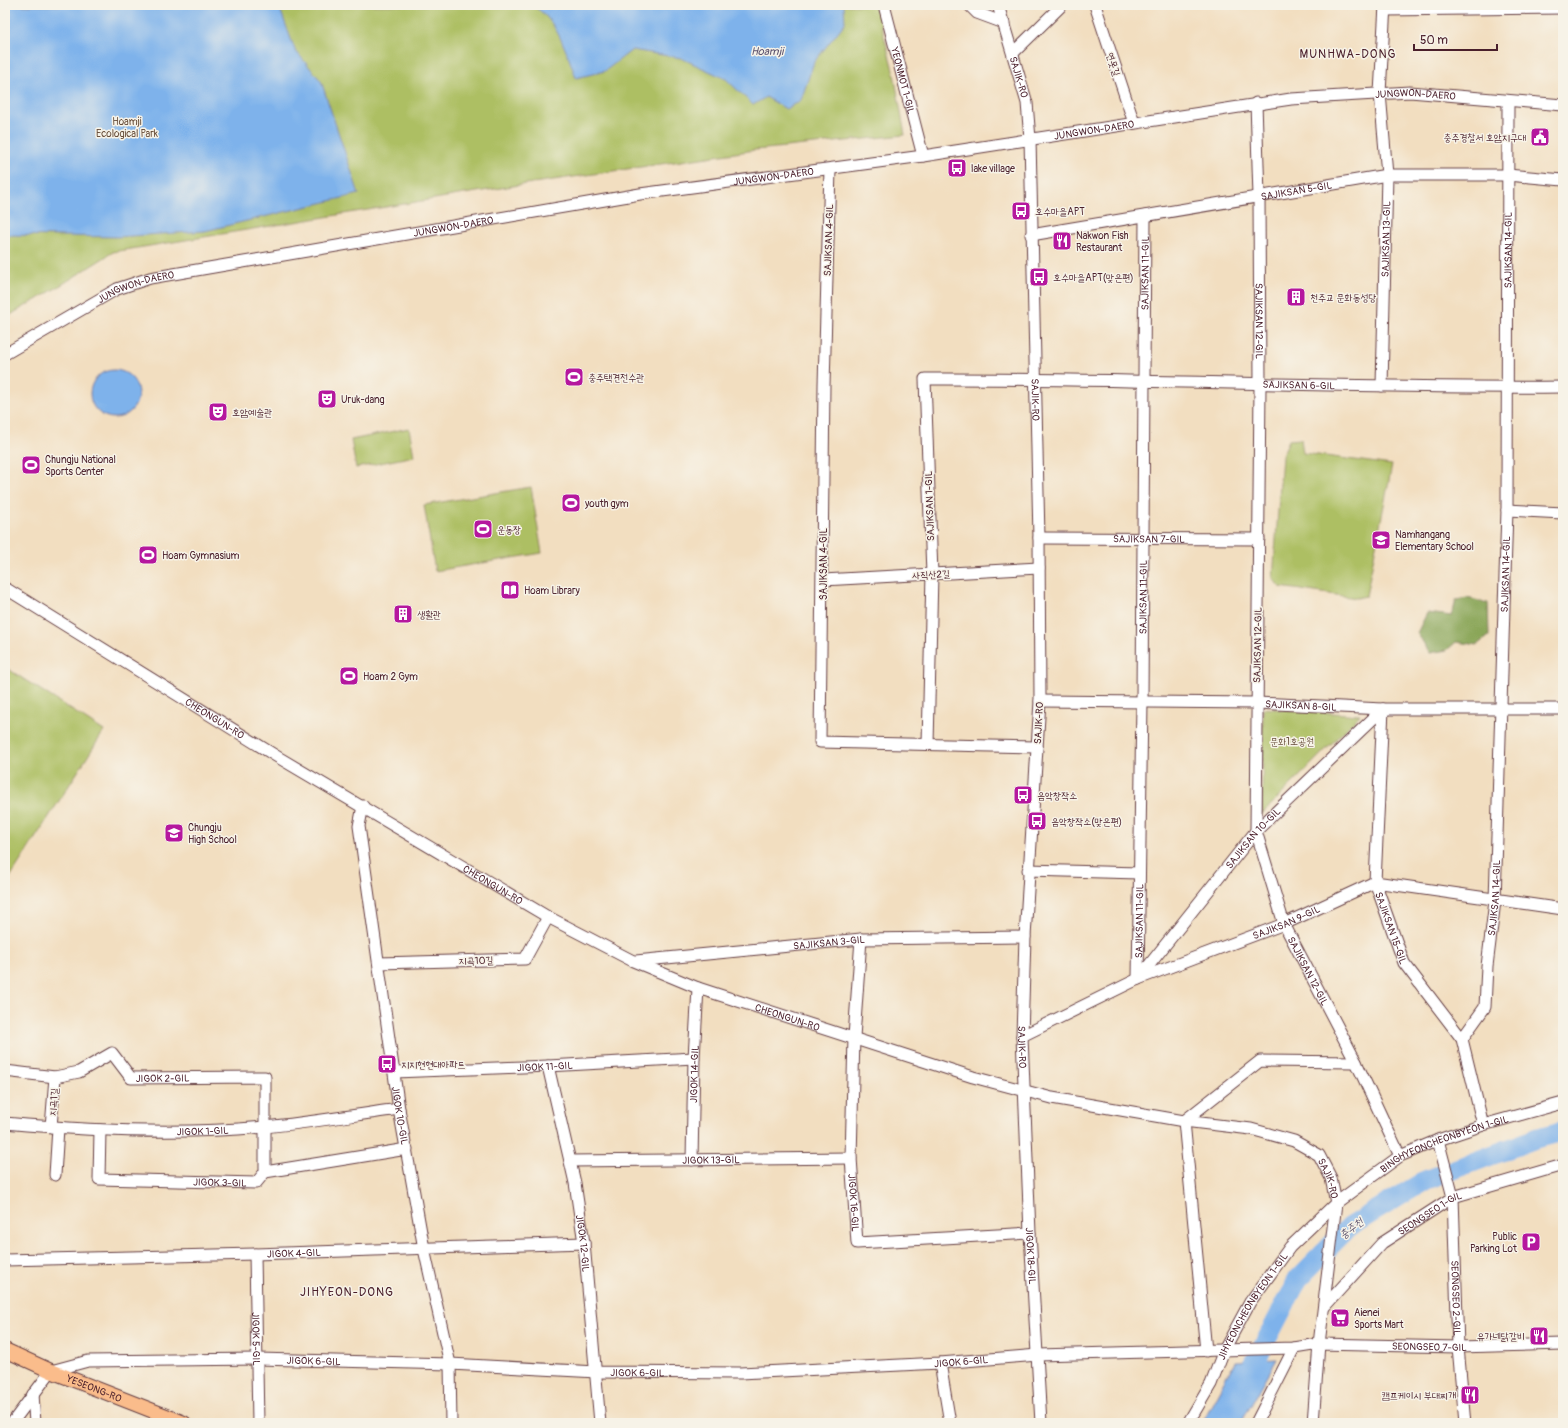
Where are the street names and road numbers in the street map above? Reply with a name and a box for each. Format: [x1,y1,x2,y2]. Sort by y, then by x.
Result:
street label: YEONMOT 1-GIL [888,45,917,116]
street label: 연못길 [1104,51,1122,78]
street label: SAJIK-RO [1007,55,1030,99]
street label: JUNGWON-DAERO [1375,87,1456,103]
street label: JUNGWON-DAERO [1053,118,1135,143]
street label: JUNGWON-DAERO [733,166,814,188]
street label: SAJIKSAN 5-GIL [1260,179,1333,203]
street label: SAJIKSAN 13-GIL [1380,200,1393,277]
street label: SAJIKSAN 4-GIL [822,203,836,276]
street label: SAJIKSAN 14-GIL [1503,212,1515,288]
street label: JUNGWON-DAERO [413,214,494,240]
street label: SAJIKSAN 11-GIL [1139,235,1152,310]
street label: JUNGWON-DAERO [96,269,175,306]
street label: SAJIKSAN 12-GIL [1252,283,1265,359]
street label: SAJIK-RO [1028,378,1041,421]
street label: SAJIKSAN 6-GIL [1262,379,1335,392]
street label: SAJIKSAN 1-GIL [923,470,937,541]
street label: SAJIKSAN 4-GIL [818,527,830,600]
street label: SAJIKSAN 7-GIL [1113,533,1185,546]
street label: SAJIKSAN 14-GIL [1499,535,1513,612]
street label: SAJIKSAN 11-GIL [1137,559,1150,634]
street label: 사직산2길 [912,568,950,582]
street label: SAJIKSAN 12-GIL [1251,607,1265,683]
street label: CHEONGUN-RO [183,696,246,742]
street label: SAJIKSAN 8-GIL [1265,698,1337,714]
street label: SAJIK-RO [1032,702,1046,745]
street label: SAJIKSAN 10-GIL [1223,805,1284,871]
street label: SAJIKSAN 14-GIL [1486,859,1503,937]
street label: CHEONGUN-RO [460,863,524,908]
street label: SAJIKSAN 11-GIL [1133,883,1146,958]
street label: SAJIKSAN 15-GIL [1372,890,1409,966]
street label: SAJIKSAN 9-GIL [1251,903,1322,942]
street label: SAJIKSAN 3-GIL [793,934,865,953]
street label: SAJIKSAN 12-GIL [1285,935,1331,1008]
street label: 지곡10길 [458,954,494,968]
street label: CHEONGUN-RO [753,1002,821,1034]
street label: SAJIK-RO [1015,1026,1028,1069]
street label: JIGOK 14-GIL [688,1044,702,1103]
street label: JIGOK 11-GIL [517,1060,574,1074]
street label: JIGOK 2-GIL [136,1073,190,1085]
street label: JIGOK 10-GIL [389,1086,410,1146]
street label: 지곡1길 [47,1088,61,1116]
street label: BINGHYEONCHEONBYEON 1-GIL [1378,1113,1510,1176]
street label: JIGOK 1-GIL [177,1125,230,1138]
street label: JIGOK 13-GIL [682,1154,740,1167]
street label: SAJIK-RO [1315,1156,1340,1200]
street label: JIGOK 16-GIL [845,1173,861,1232]
street label: JIGOK 3-GIL [193,1176,247,1190]
street label: SEONGSEO 1-GIL [1396,1190,1464,1238]
street label: JIGOK 12-GIL [573,1214,592,1273]
street label: JIGOK 18-GIL [1023,1227,1038,1285]
street label: JIGOK 4-GIL [267,1247,321,1261]
street label: JIHYEONCHEONBYEON 1-GIL [1216,1250,1291,1362]
street label: SEONGSEO 2-GIL [1448,1260,1463,1336]
street label: JIGOK 5-GIL [249,1312,262,1366]
street label: SEONGSEO 7-GIL [1392,1341,1467,1354]
street label: JIGOK 6-GIL [934,1354,989,1370]
street label: JIGOK 6-GIL [286,1355,341,1368]
street label: JIGOK 6-GIL [610,1367,665,1379]
street label: YESEONG-RO [64,1372,123,1405]

